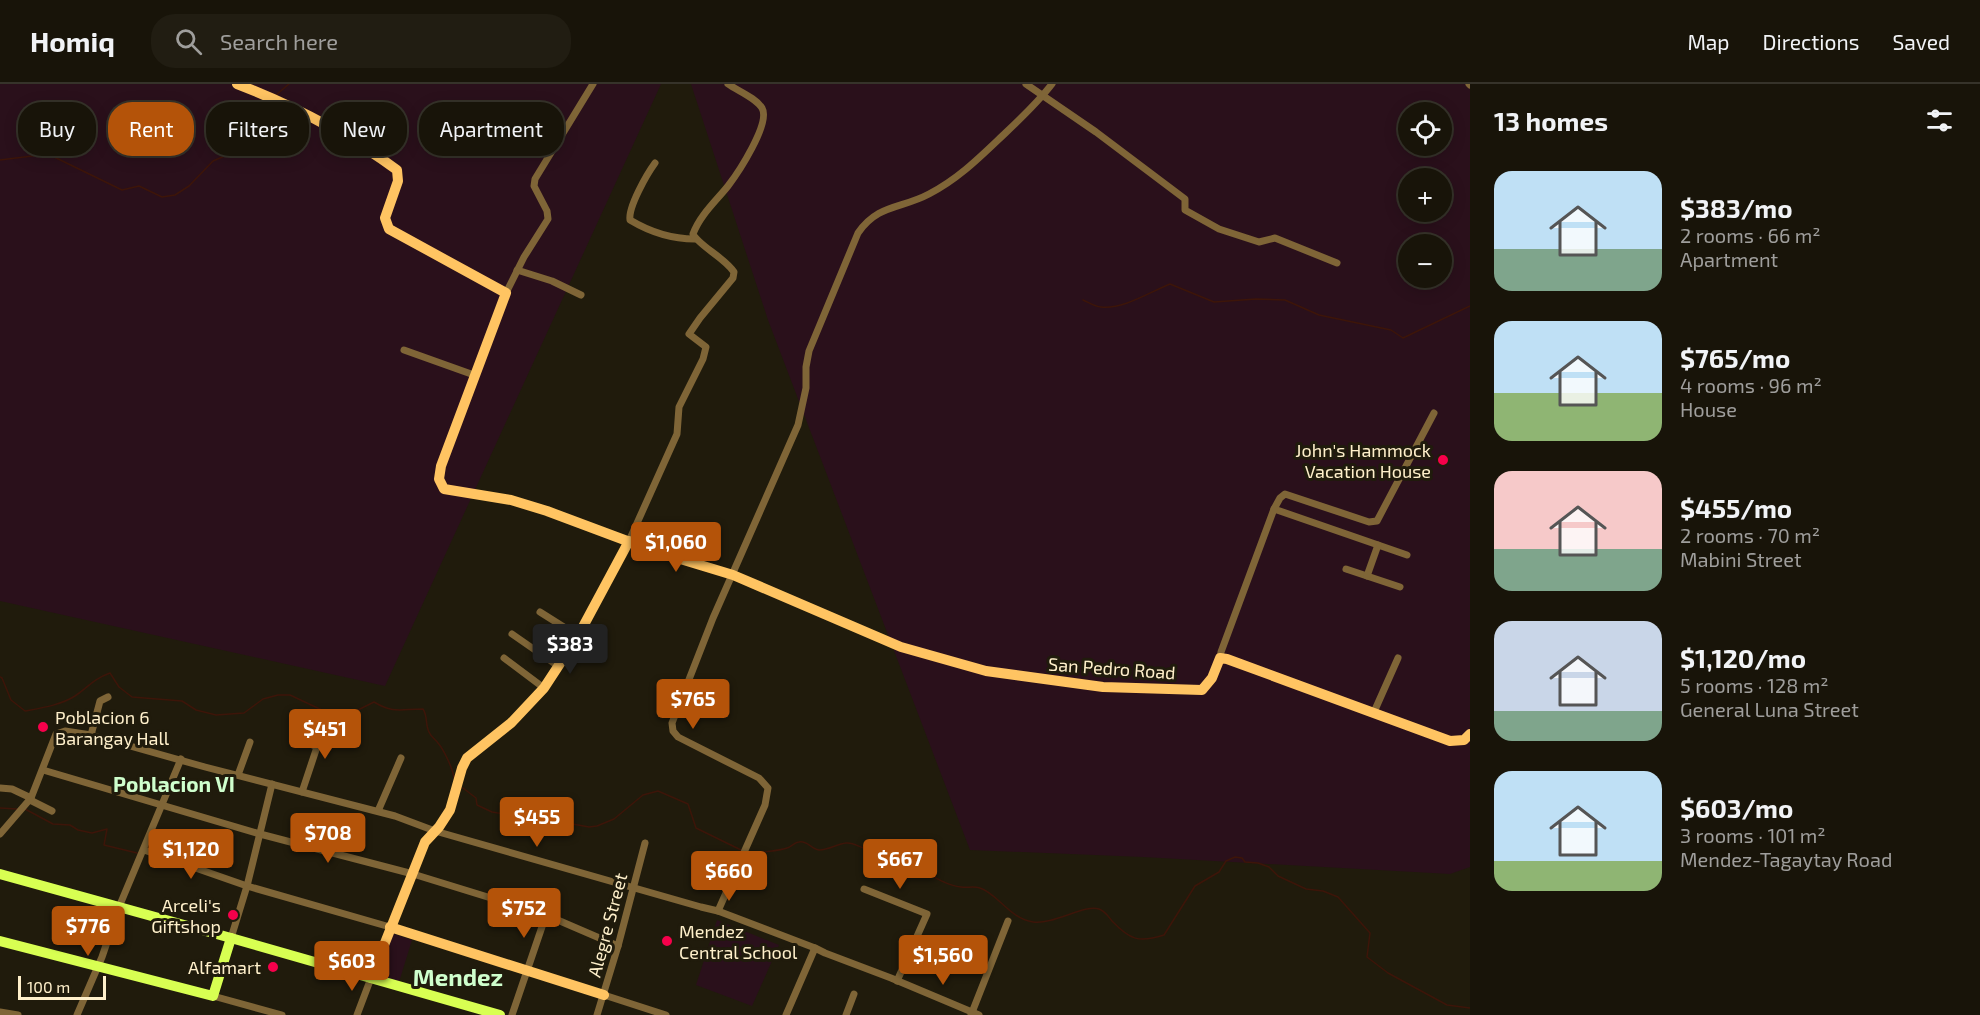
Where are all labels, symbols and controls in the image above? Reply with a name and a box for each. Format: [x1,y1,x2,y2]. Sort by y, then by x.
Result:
search box [151,14,571,68]
text: Homiq [30,24,115,58]
icon: search [172,25,205,58]
text: Search here [220,28,338,54]
text: Map [1687,29,1730,54]
text: Directions [1763,29,1859,54]
text: Saved [1892,29,1950,54]
chip: Buy [18,102,96,156]
chip: Rent [108,102,194,156]
chip: Filters [206,102,309,156]
chip: New [321,102,407,156]
chip: Apartment [419,102,564,156]
map controls [1398,102,1452,288]
button: locate [1398,102,1452,156]
icon: filters [1923,104,1956,137]
text: 13 homes [1494,105,1608,136]
button: + [1398,168,1452,222]
text: $383/mo [1680,192,1793,223]
icon: home [1542,195,1614,267]
text: 2 rooms · 66 m² [1680,223,1821,247]
button: − [1398,234,1452,288]
text: Apartment [1680,247,1778,271]
text: $765/mo [1680,342,1790,373]
icon: home [1542,345,1614,417]
text: 4 rooms · 96 m² [1680,373,1822,397]
text: House [1680,397,1737,421]
place label: John's Hammock Vacation House [1295,439,1431,482]
marker: John's Hammock Vacation House [1436,453,1450,467]
text: $455/mo [1680,492,1792,523]
icon: home [1542,495,1614,567]
pin: $1,060 [627,522,725,573]
text: 2 rooms · 70 m² [1680,523,1820,547]
text: $1,060 [645,529,707,553]
text: Mabini Street [1680,547,1802,571]
pin: $383 [534,624,606,675]
text: $383 [547,631,593,655]
text: $1,120/mo [1680,642,1806,673]
icon: home [1542,645,1614,717]
street label: San Pedro Road [1048,653,1176,683]
text: 5 rooms · 128 m² [1680,673,1829,697]
pin: $765 [657,679,729,730]
text: $765 [671,686,716,710]
text: General Luna Street [1680,697,1859,721]
place label: Poblacion 6 Barangay Hall [55,706,170,749]
pin: $451 [289,709,361,760]
text: $451 [303,716,347,740]
marker: Poblacion 6 Barangay Hall [36,720,50,734]
district label: Poblacion VI [113,771,235,796]
text: $603/mo [1680,792,1793,823]
icon: home [1542,795,1614,867]
pin: $455 [501,797,573,848]
text: $455 [514,804,560,828]
pin: $708 [292,813,364,864]
text: $708 [304,820,352,844]
text: 3 rooms · 101 m² [1680,823,1826,847]
pin: $1,120 [142,829,240,880]
text: $1,120 [162,836,220,860]
pin: $667 [864,839,936,890]
text: $667 [877,846,923,870]
text: Mendez-Tagaytay Road [1680,847,1892,871]
pin: $660 [693,851,765,902]
text: $660 [705,858,753,882]
street label: Alegre Street [583,870,632,979]
pin: $752 [488,888,560,939]
place label: Arceli's Giftshop [151,894,221,937]
text: $752 [502,895,546,919]
pin: $776 [52,906,124,957]
marker: Arceli's Giftshop [226,908,240,922]
text: $776 [66,913,110,937]
place label: Mendez Central School [679,920,798,963]
marker: Mendez Central School [660,934,674,948]
pin: $1,560 [894,935,992,986]
pin: $603 [316,941,388,992]
text: $1,560 [913,942,973,966]
text: $603 [328,948,376,972]
place label: Alfamart [188,956,261,978]
marker: Alfamart [266,960,280,974]
district label: Mendez [413,962,503,991]
scale bar [18,973,106,1000]
text: 100 m [27,977,70,996]

